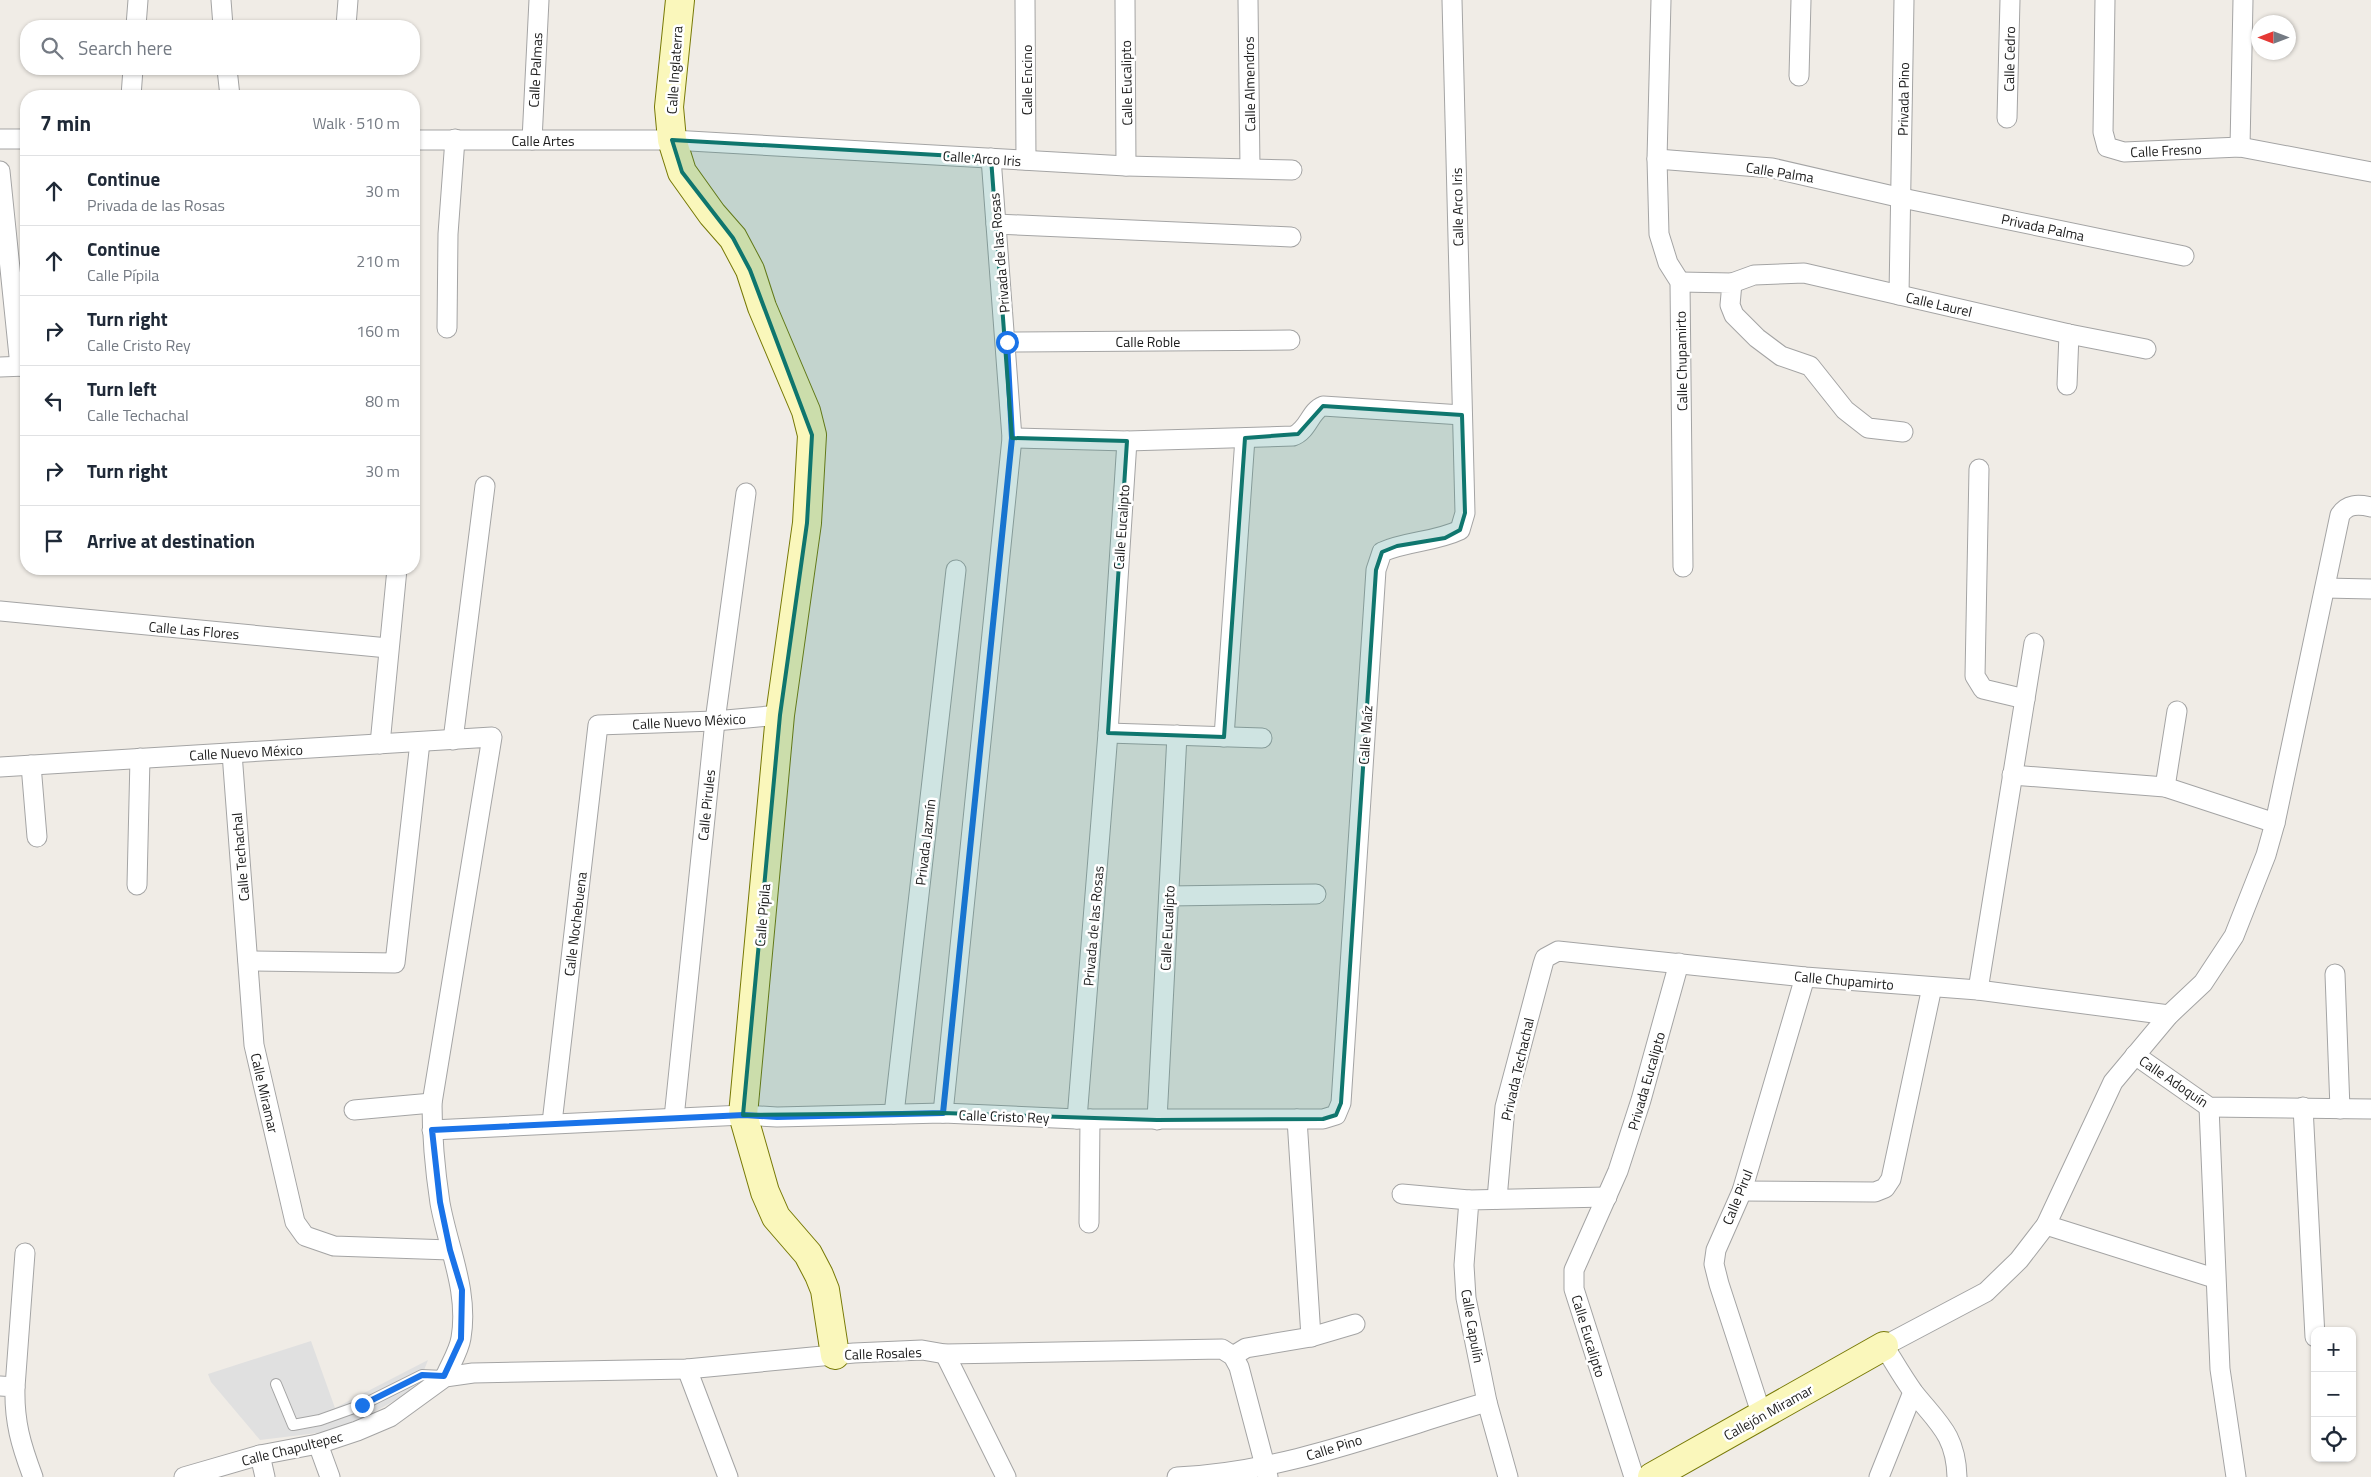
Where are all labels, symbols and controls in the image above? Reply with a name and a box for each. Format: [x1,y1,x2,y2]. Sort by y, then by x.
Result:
north arrow [2251,15,2296,60]
search box [20,20,420,75]
street label: Calle Inglaterra [660,25,688,115]
street label: Calle Cedro [1998,26,2020,92]
street label: Calle Palmas [523,32,547,108]
text: Search here [78,33,172,62]
icon: search [38,34,66,62]
street label: Calle Almendros [1238,36,1260,132]
street label: Calle Eucalipto [1115,40,1137,126]
street label: Calle Encino [1016,45,1037,115]
street label: Privada Pino [1892,62,1914,136]
text: 7 min [40,107,91,139]
text: Walk · 510 m [312,111,400,135]
street label: Calle Artes [512,130,574,151]
street label: Calle Fresno [2130,138,2202,162]
street label: Calle Arco Iris [942,145,1022,171]
street label: Calle Palma [1745,156,1815,188]
text: Continue [87,164,160,193]
street label: Calle Arco Iris [1446,167,1468,247]
icon: ahead [40,177,68,205]
text: 30 m [365,179,400,203]
street label: Privada de las Rosas [983,192,1015,314]
text: Privada de las Rosas [87,193,225,217]
street label: Privada Palma [1999,208,2087,246]
text: Continue [87,234,160,263]
icon: ahead [40,247,68,275]
text: 210 m [356,249,400,273]
text: Calle Pípila [87,263,159,287]
street label: Calle Laurel [1904,286,1974,322]
text: Turn right [87,304,168,333]
street label: Calle Chupamirto [1670,311,1692,411]
icon: right [40,317,68,345]
text: 160 m [356,319,400,343]
route start [996,331,1019,354]
street label: Calle Roble [1116,331,1180,352]
text: Calle Cristo Rey [87,333,191,357]
text: Turn left [87,374,157,403]
icon: left [40,387,68,415]
text: 80 m [365,389,400,413]
text: Calle Techachal [87,403,189,427]
text: Turn right [87,456,168,485]
icon: right [40,457,68,485]
text: 30 m [365,459,400,483]
street label: Calle Eucalipto [1108,484,1134,570]
text: Arrive at destination [87,526,255,555]
icon: arrive [40,527,68,555]
street label: Calle Las Flores [148,616,240,644]
street label: Calle Maíz [1352,705,1378,765]
street label: Calle Nuevo México [632,708,746,734]
street label: Calle Nuevo México [189,739,303,765]
street label: Calle Pirules [692,768,720,842]
street label: Privada Jazmín [909,798,941,886]
street label: Calle Techachal [226,812,254,902]
street label: Privada de las Rosas [1077,865,1109,987]
street label: Calle Nochebuena [558,871,592,977]
street label: Calle Pípila [749,883,775,947]
street label: Calle Eucalipto [1154,885,1180,971]
street label: Calle Chupamirto [1793,965,1895,995]
street label: Privada Techachal [1495,1015,1539,1123]
street label: Privada Eucalipto [1622,1029,1670,1133]
street label: Calle Adoquín [2135,1050,2213,1112]
street label: Calle Miramar [246,1051,284,1135]
street label: Calle Cristo Rey [958,1104,1050,1128]
street label: Calle Pirul [1716,1166,1758,1228]
street label: Calle Capulín [1456,1287,1490,1365]
street label: Calle Eucalipto [1566,1292,1612,1380]
map controls [2311,1327,2356,1462]
button: + [2311,1327,2356,1372]
street label: Calle Rosales [844,1341,922,1365]
button: − [2311,1372,2356,1417]
street label: Callejón Miramar [1719,1379,1817,1445]
route end [351,1394,374,1417]
button: locate [2311,1417,2356,1462]
street label: Calle Chapultepec [239,1425,345,1471]
street label: Calle Pino [1303,1429,1365,1465]

